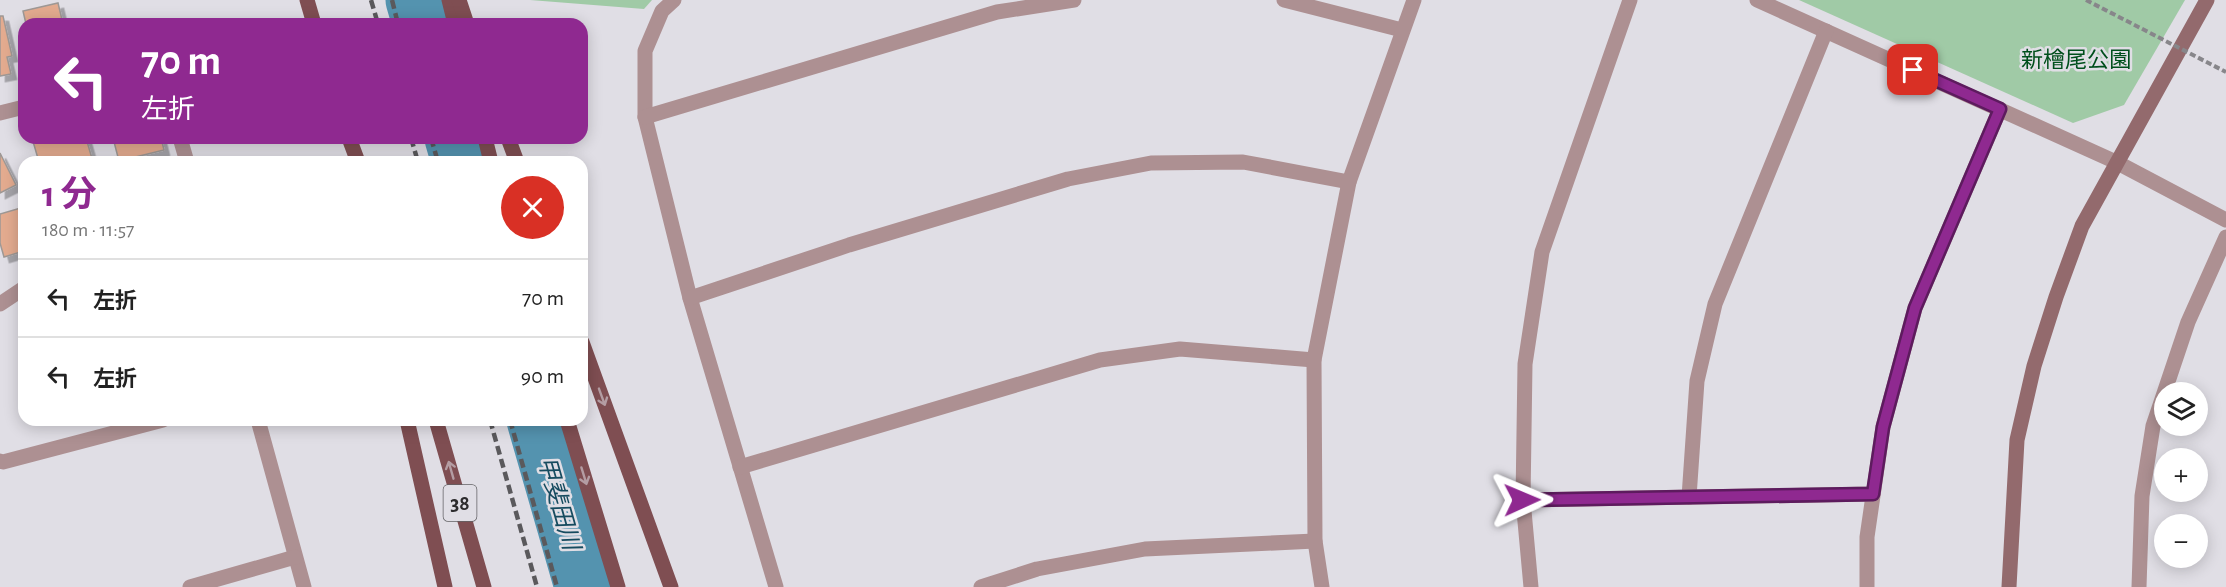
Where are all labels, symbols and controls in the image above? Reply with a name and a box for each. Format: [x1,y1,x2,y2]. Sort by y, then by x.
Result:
text: 70 m [141,40,221,82]
icon: left [42,42,120,120]
pin [1887,44,1938,95]
park label: 新檜尾公園 [2021,48,2131,71]
icon: arrive [1896,53,1929,86]
text: 左折 [141,96,195,123]
button: close [501,176,564,239]
text: 1 分 [42,177,96,213]
text: 180 m · 11:57 [42,220,134,240]
icon: left [42,282,75,315]
text: 70 m [522,287,564,309]
text: 左折 [93,290,137,312]
icon: left [42,360,75,393]
text: 90 m [521,365,564,387]
text: 左折 [93,368,137,390]
map controls [2154,382,2208,568]
button: layers [2154,382,2208,436]
one-way arrow [598,387,609,405]
button: + [2154,448,2208,502]
water label: 甲斐田川 [533,453,586,556]
one-way arrow [444,461,456,480]
one-way arrow [579,466,590,485]
position arrow [1490,468,1554,532]
road number: 38 [444,485,476,521]
button: − [2154,514,2208,568]

